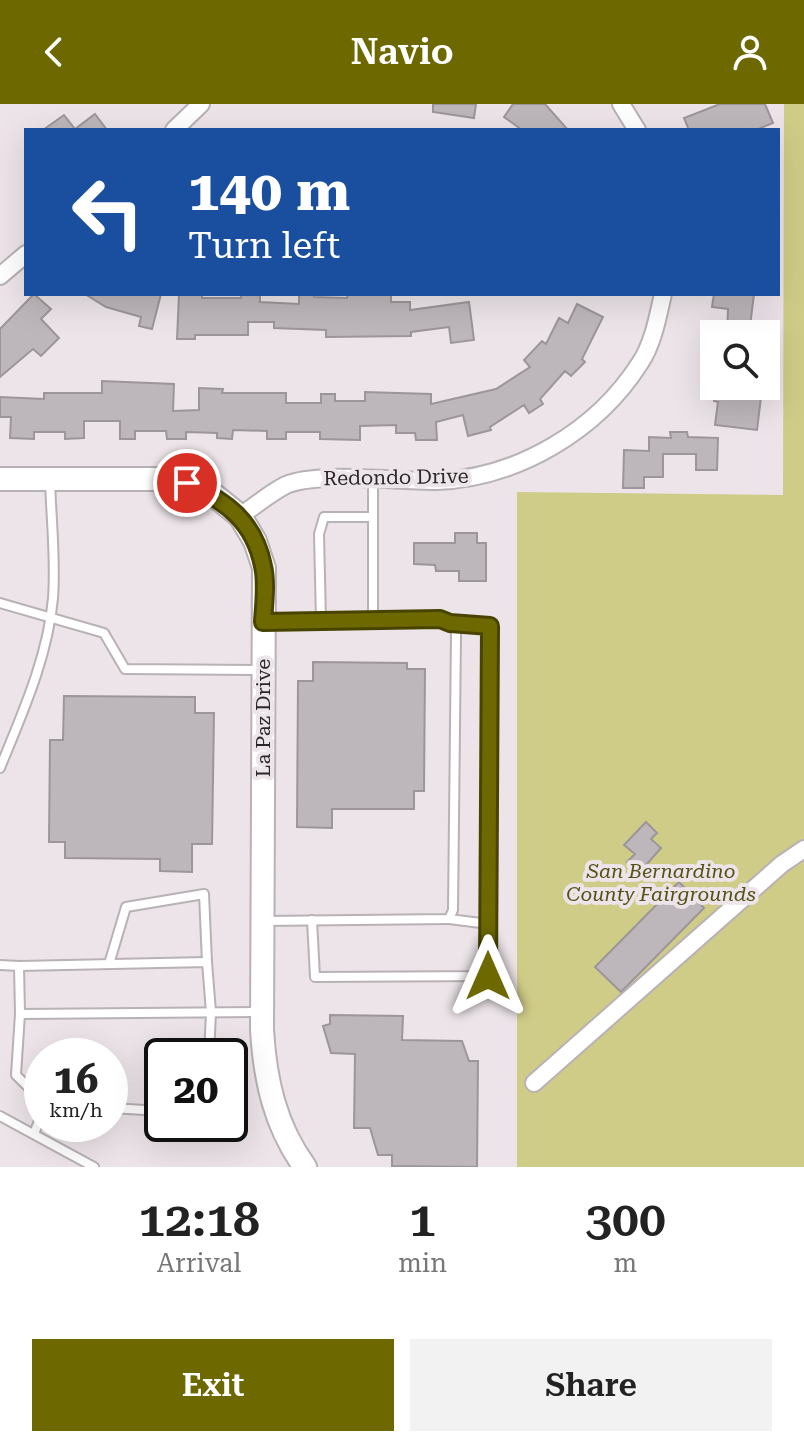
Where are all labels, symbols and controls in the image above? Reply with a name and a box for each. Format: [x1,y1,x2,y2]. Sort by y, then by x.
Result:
icon: back [32,30,76,74]
icon: person [728,30,772,74]
text: Navio [350,31,454,73]
text: 140 m [188,158,350,224]
icon: left [56,160,160,264]
text: Turn left [188,225,340,267]
map controls [700,320,780,400]
button: search [700,320,780,400]
pin [153,449,221,517]
icon: arrive [165,461,209,505]
street label: Redondo Drive [323,464,469,490]
street label: La Paz Drive [251,659,275,777]
park label: San Bernardino County Fairgrounds [566,859,756,906]
position arrow [446,934,530,1018]
speed limit sign: 20 [144,1038,248,1142]
text: 16 [54,1056,98,1103]
text: km/h [49,1098,103,1122]
text: 12:18 [138,1192,260,1248]
text: 1 [409,1192,436,1248]
text: 300 [585,1192,666,1248]
text: Arrival [157,1248,241,1278]
text: min [398,1248,447,1278]
text: m [614,1248,637,1278]
button: Exit [32,1339,394,1431]
button: Share [410,1339,772,1431]

